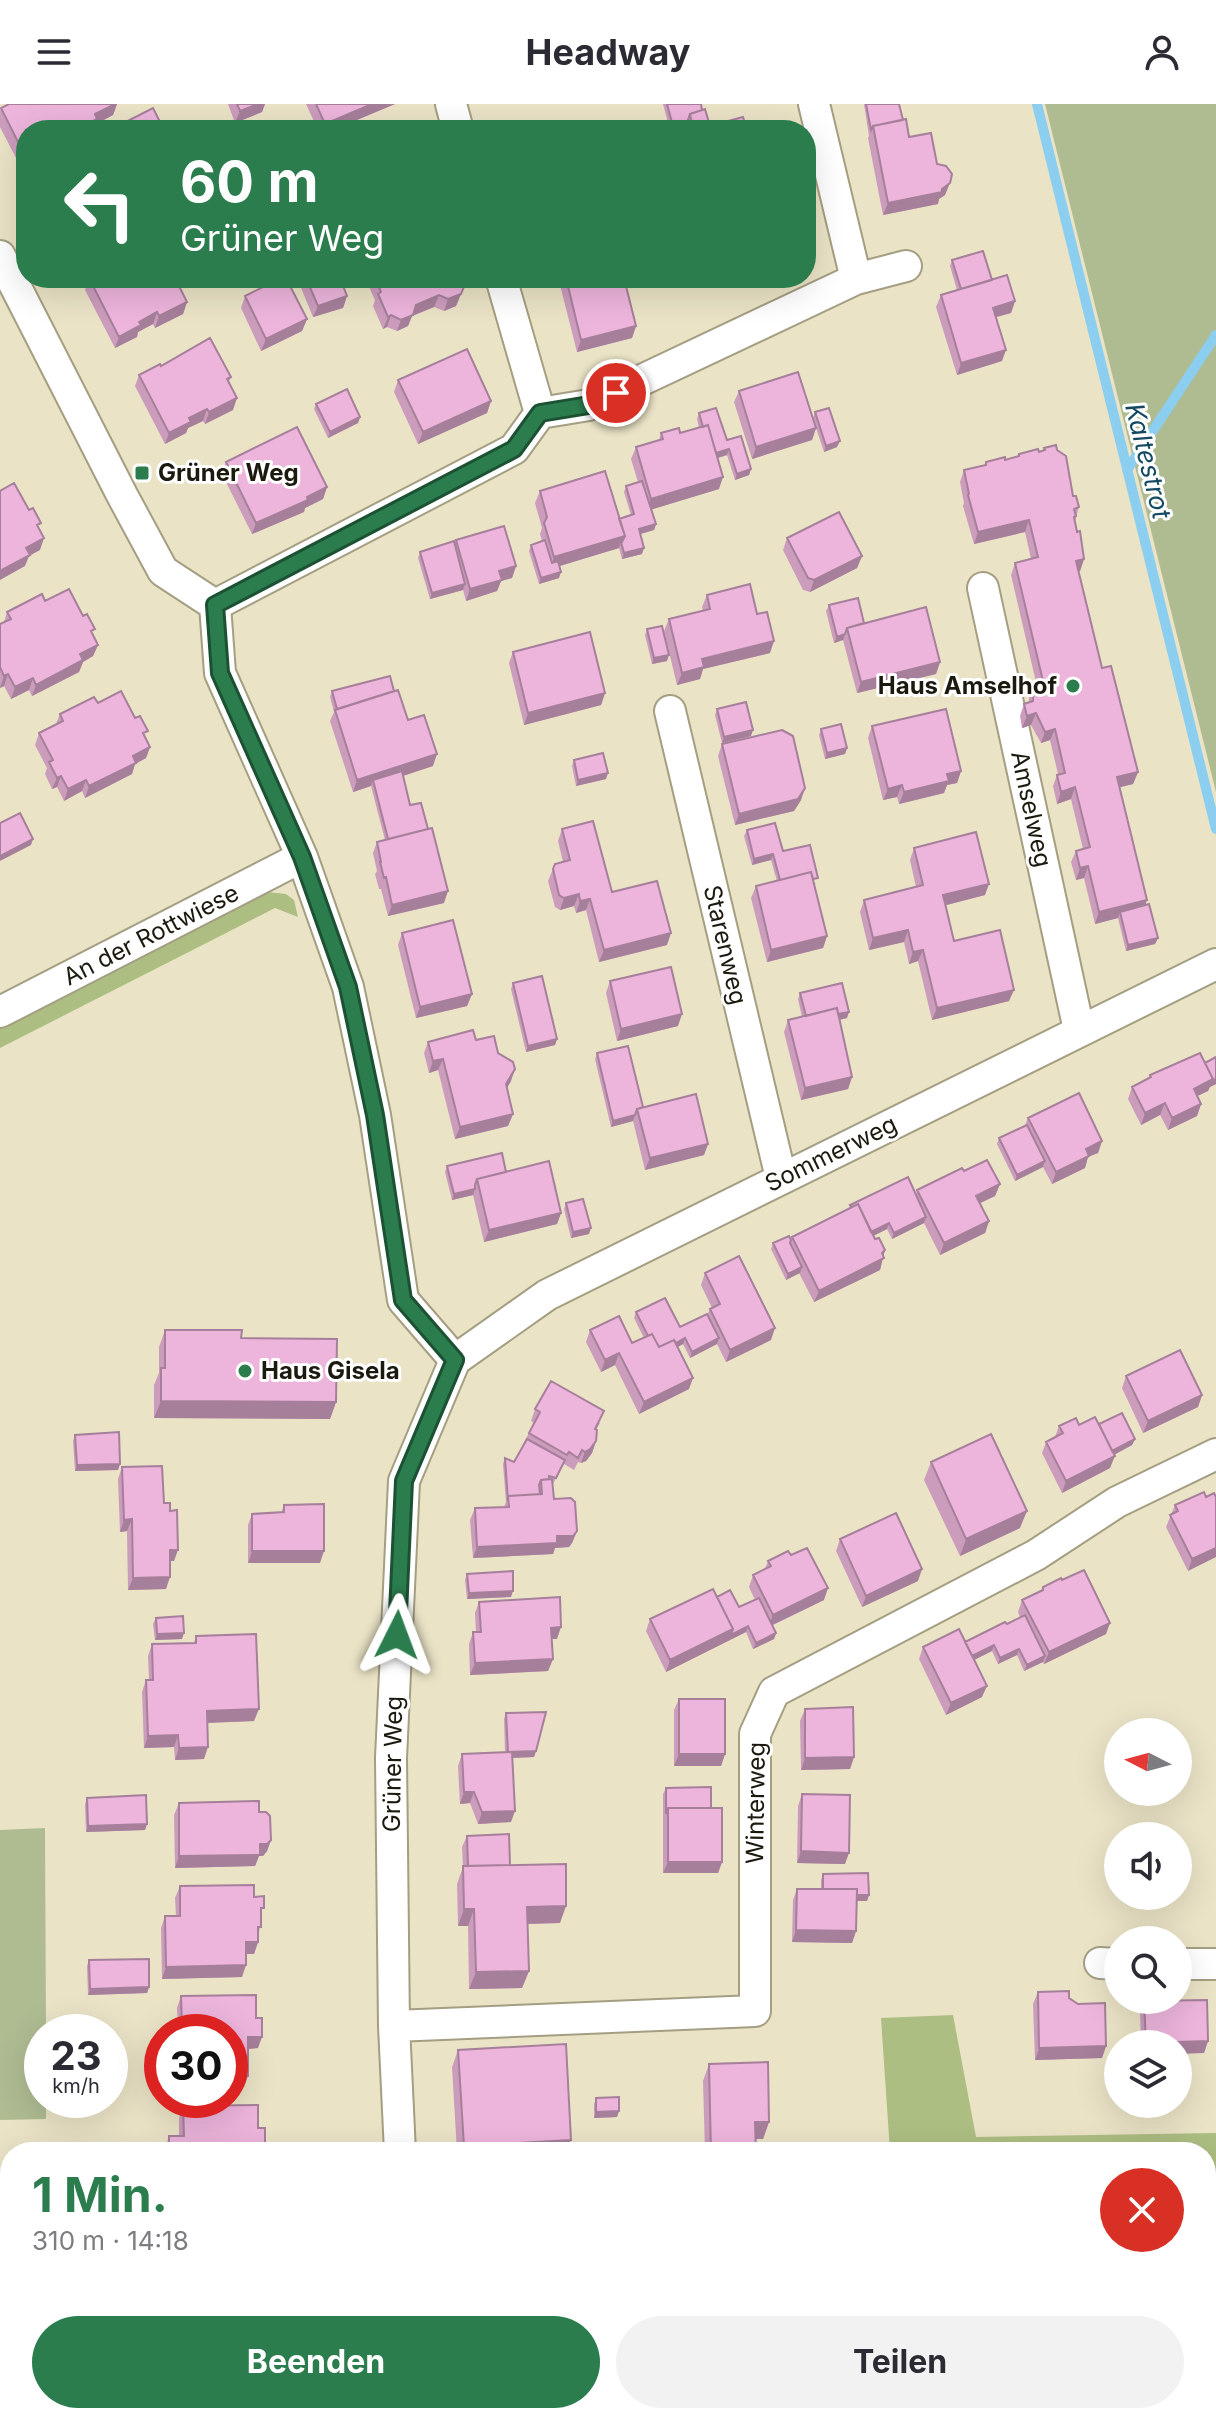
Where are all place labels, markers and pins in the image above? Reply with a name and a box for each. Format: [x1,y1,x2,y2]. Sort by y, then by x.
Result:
pin [582,359,650,427]
place label: Grüner Weg [158,458,299,487]
marker: Grüner Weg [133,464,151,482]
place label: Haus Amselhof [878,671,1057,700]
marker: Haus Amselhof [1064,677,1082,695]
place label: Haus Gisela [261,1356,400,1385]
marker: Haus Gisela [236,1362,254,1380]

